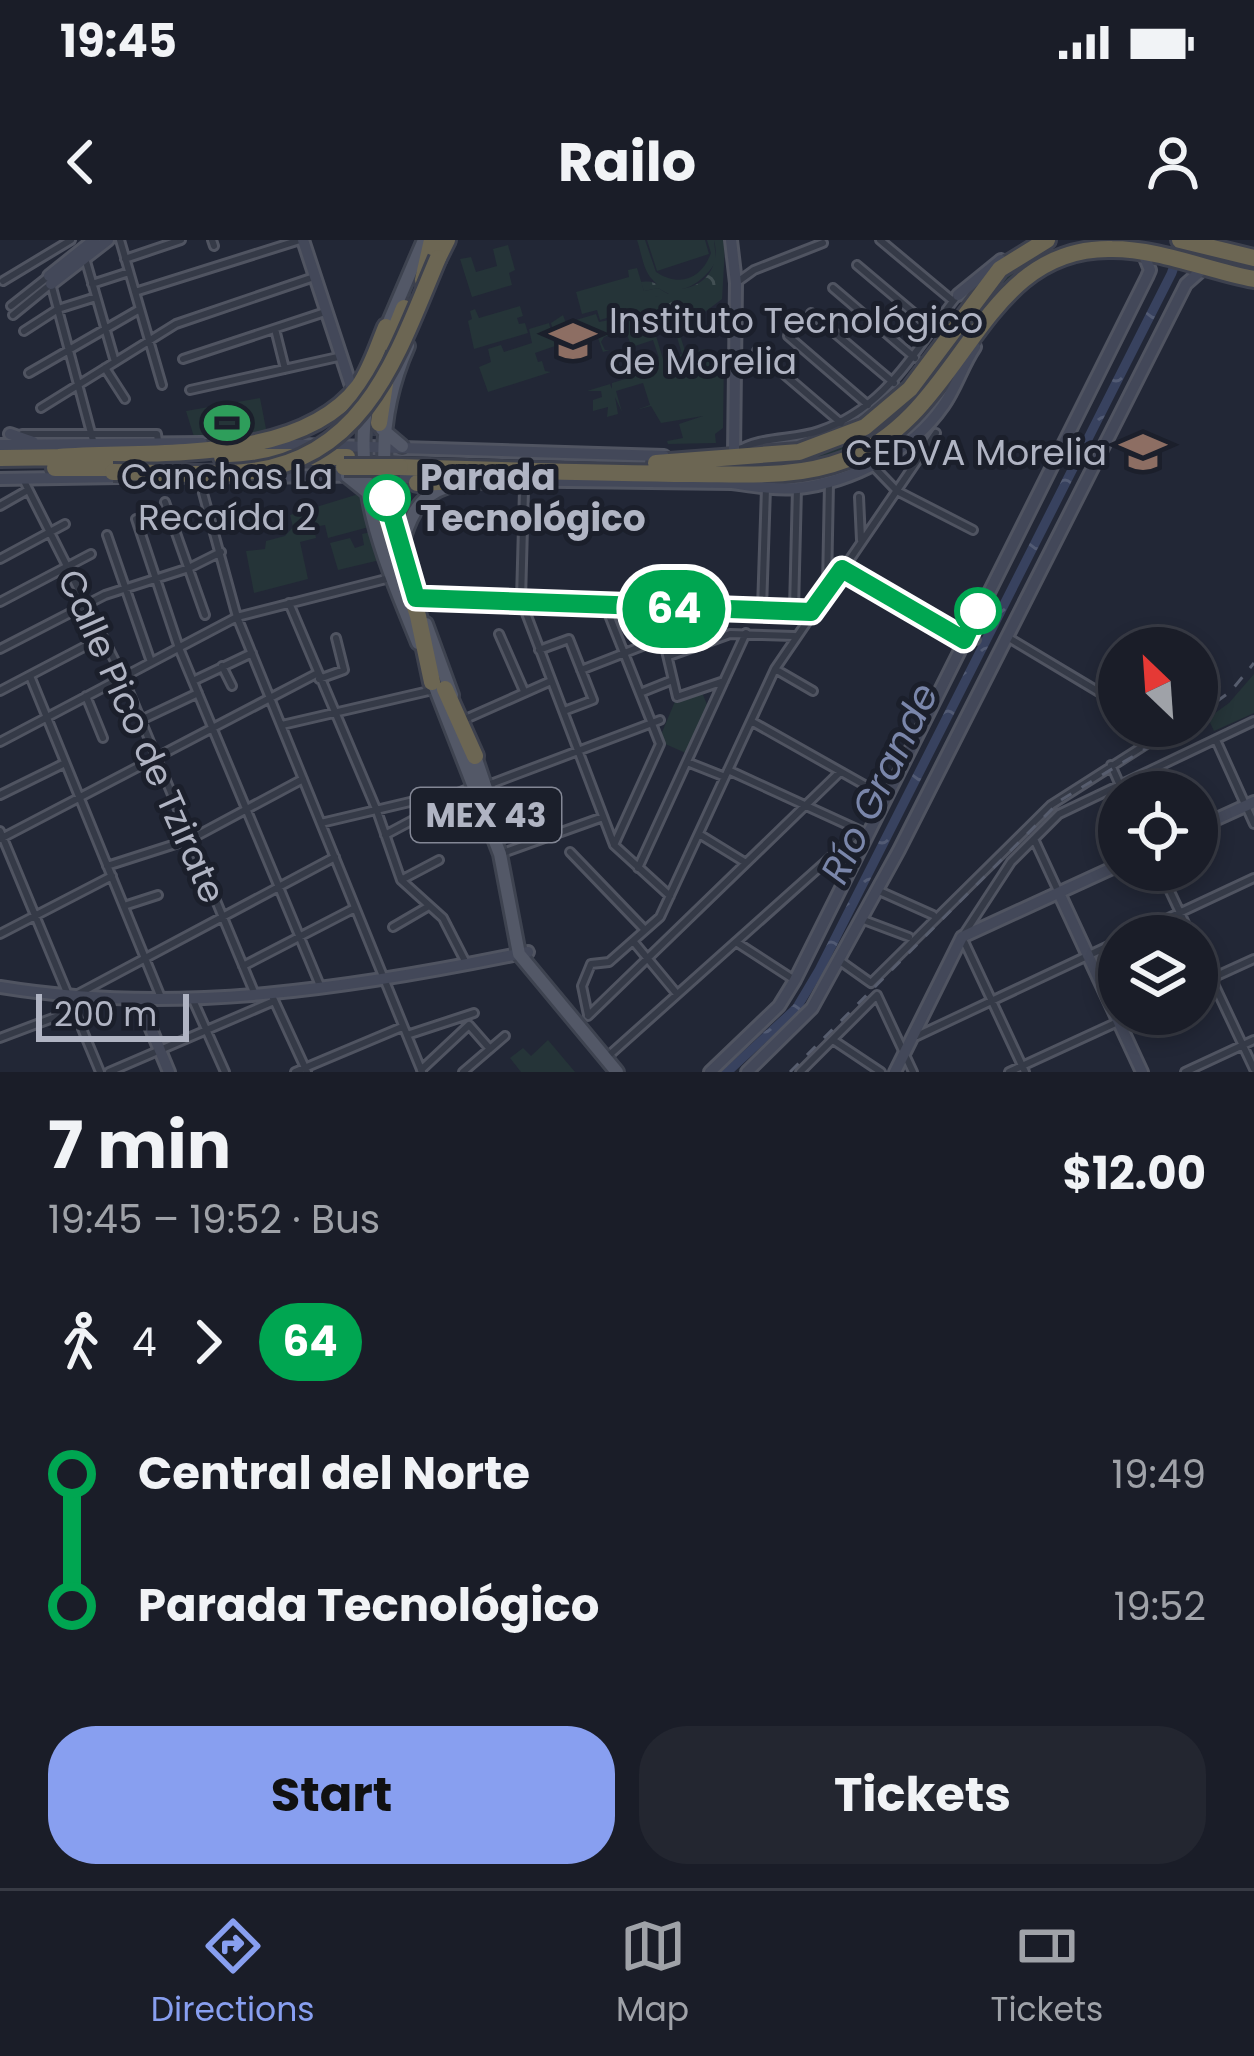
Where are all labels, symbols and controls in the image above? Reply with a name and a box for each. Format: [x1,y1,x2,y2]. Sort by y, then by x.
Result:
text: 19:45 [60,10,177,73]
text: Railo [558,124,696,200]
icon: back [48,129,114,195]
icon: person [1140,129,1206,195]
place label: Instituto Tecnológico de Morelia [609,295,983,387]
school or university icon: Instituto Tecnológico de Morelia [548,316,598,366]
sports icon: Canchas La Recaída 2 [202,398,252,448]
place label: CEDVA Morelia [845,427,1107,478]
school or university icon: CEDVA Morelia [1118,427,1168,477]
place label: Canchas La Recaída 2 [121,451,333,543]
place label: Parada Tecnológico [420,452,646,544]
marker: Parada Tecnológico [365,476,409,520]
street label: Calle Pico de Tzirate [45,561,238,911]
line badge: 64 [620,570,728,648]
text: 64 [646,579,702,638]
unlabelled marker [956,589,1000,633]
north arrow [1098,627,1218,747]
map controls [1098,627,1218,1035]
water label: Río Grande [807,674,952,893]
button: locate [1098,771,1218,891]
road number: MEX 43 [411,788,561,842]
button: layers [1098,915,1218,1035]
scale bar [36,988,189,1041]
text: 200 m [54,991,157,1038]
text: 7 min [48,1099,231,1191]
text: $12.00 [1062,1142,1206,1205]
text: 19:45 – 19:52 · Bus [48,1192,380,1247]
icon: walk [48,1309,114,1375]
icon: forward [175,1309,241,1375]
text: 64 [283,1312,338,1371]
text: 4 [132,1315,157,1370]
text: Central del Norte [138,1442,530,1505]
text: 19:49 [1112,1447,1206,1502]
text: Parada Tecnológico [138,1574,599,1637]
text: 19:52 [1114,1579,1206,1634]
button: Start [48,1726,615,1864]
button: Tickets [639,1726,1206,1864]
tab: Directions [151,1913,315,2035]
tab: Map [616,1913,689,2035]
tab: Tickets [991,1913,1103,2035]

